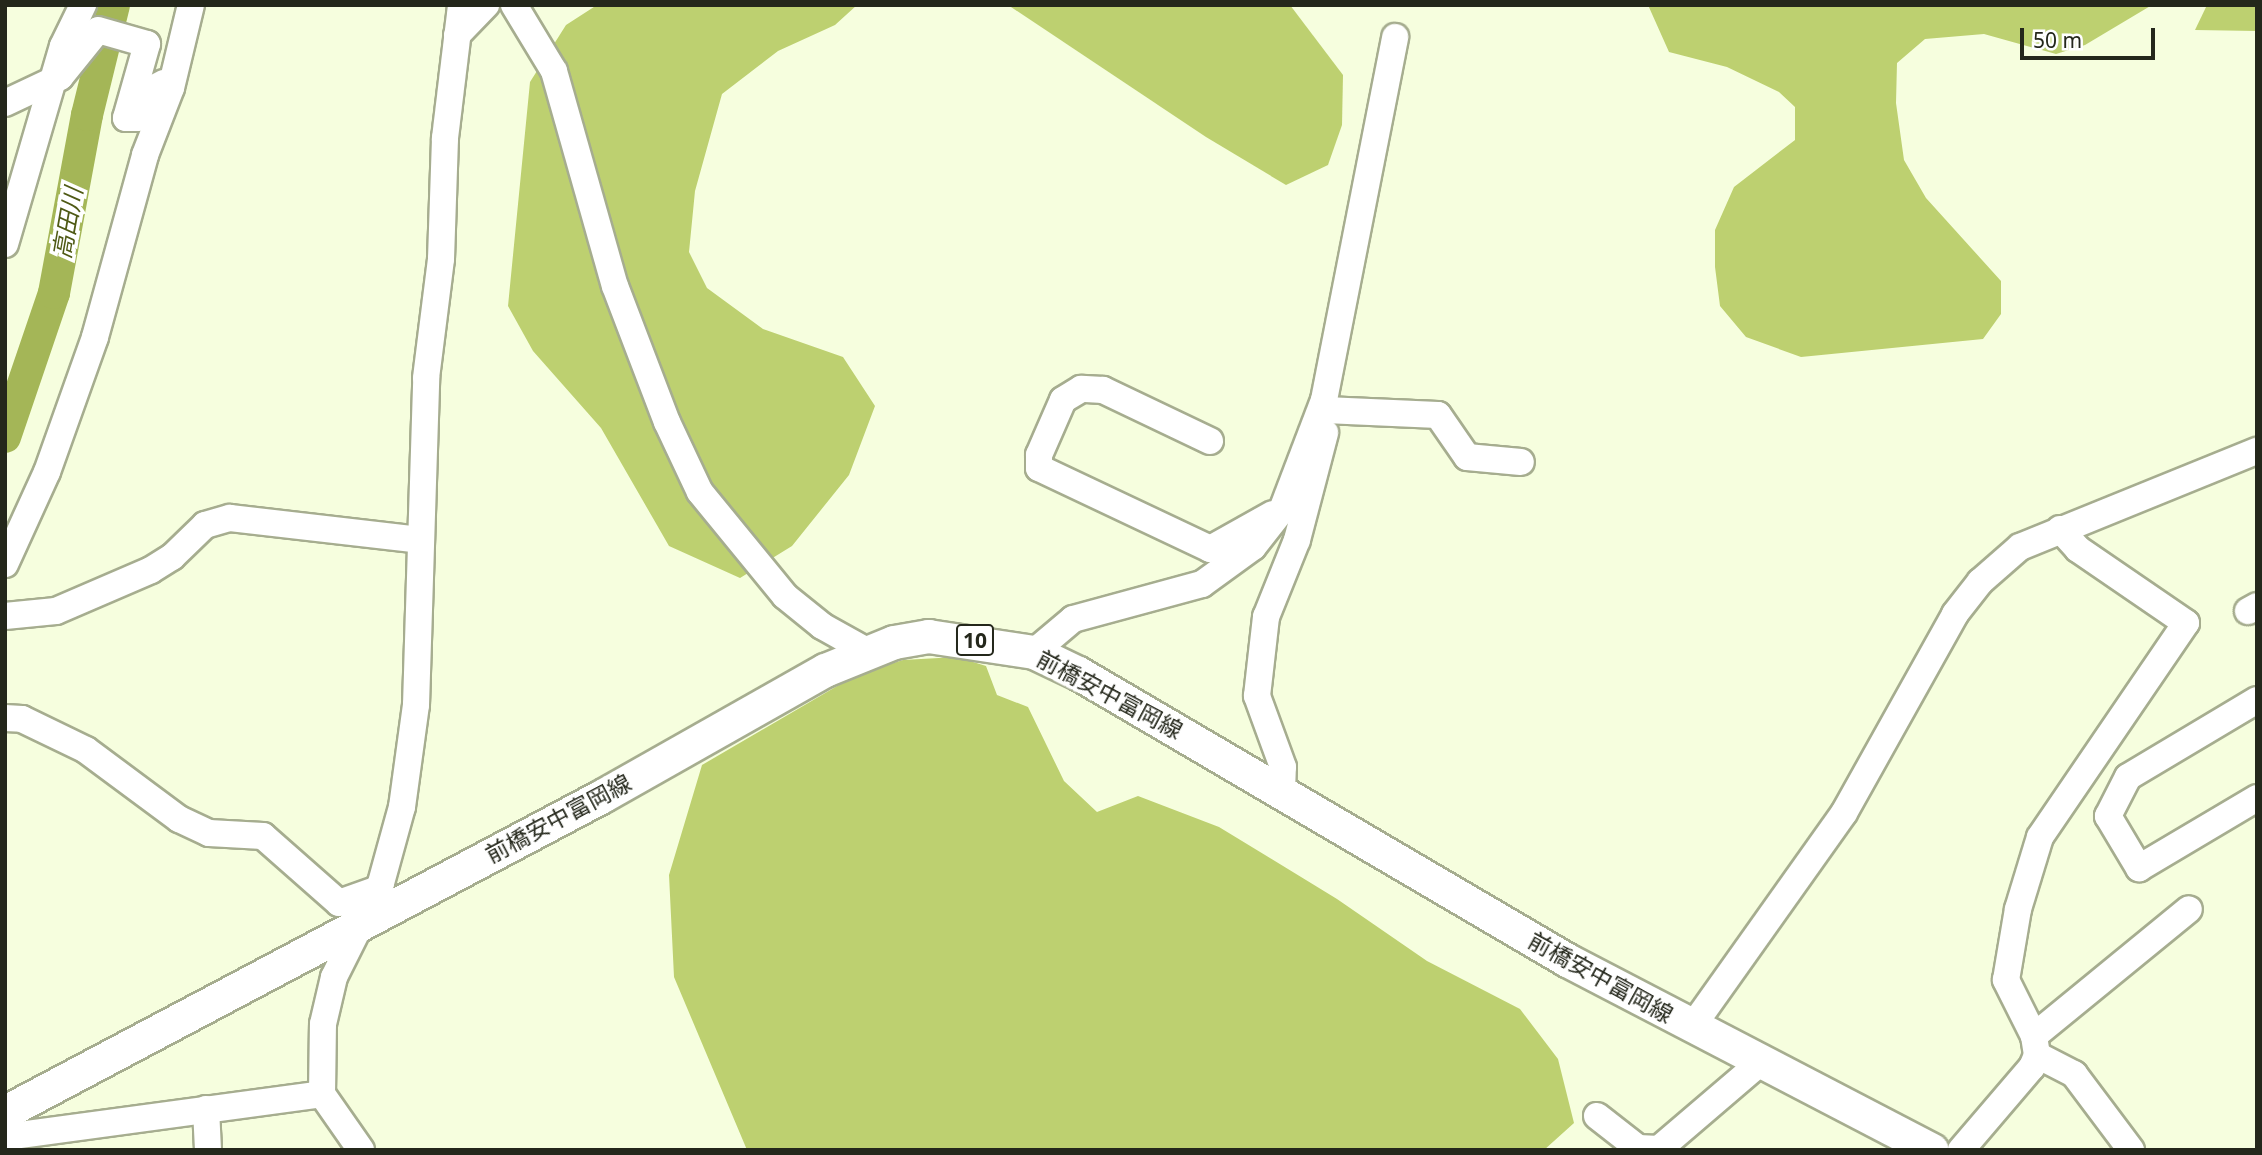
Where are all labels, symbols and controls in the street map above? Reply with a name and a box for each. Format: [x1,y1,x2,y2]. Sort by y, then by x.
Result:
scale bar [2024,14,2159,58]
text: 50 m [2033,26,2082,54]
water label: 高田川 [47,185,87,261]
road number: 10 [956,622,994,658]
street label: 前橋安中富岡線 [1032,644,1188,744]
street label: 前橋安中富岡線 [480,768,636,868]
street label: 前橋安中富岡線 [1524,926,1678,1028]

